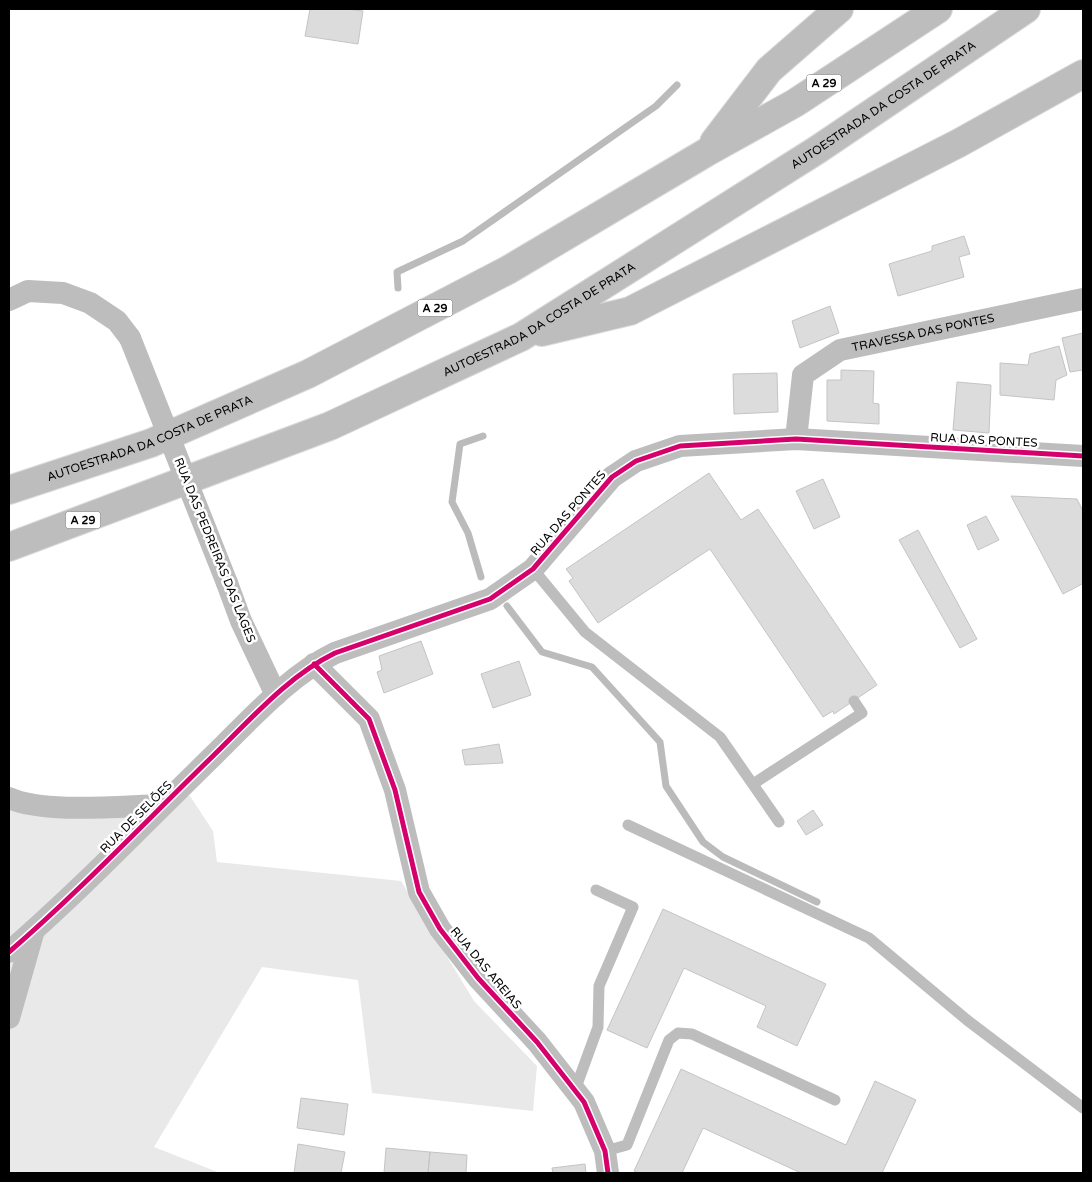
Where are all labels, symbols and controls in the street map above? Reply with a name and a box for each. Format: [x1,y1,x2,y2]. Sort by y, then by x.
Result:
street label: AUTOESTRADA DA COSTA DE PRATA [788,38,978,172]
road number: A 29 [806,75,842,92]
street label: AUTOESTRADA DA COSTA DE PRATA [441,259,638,379]
road number: A 29 [418,300,452,316]
street label: TRAVESSA DAS PONTES [851,311,996,354]
street label: AUTOESTRADA DA COSTA DE PRATA [45,392,255,484]
street label: RUA DAS PONTES [930,430,1038,450]
street label: RUA DAS PEDREIRAS DAS LAGES [171,456,259,644]
street label: RUA DAS PONTES [527,468,609,558]
road number: A 29 [66,512,100,528]
street label: RUA DE SELÕES [97,778,175,856]
street label: RUA DAS AREIAS [448,924,524,1012]

